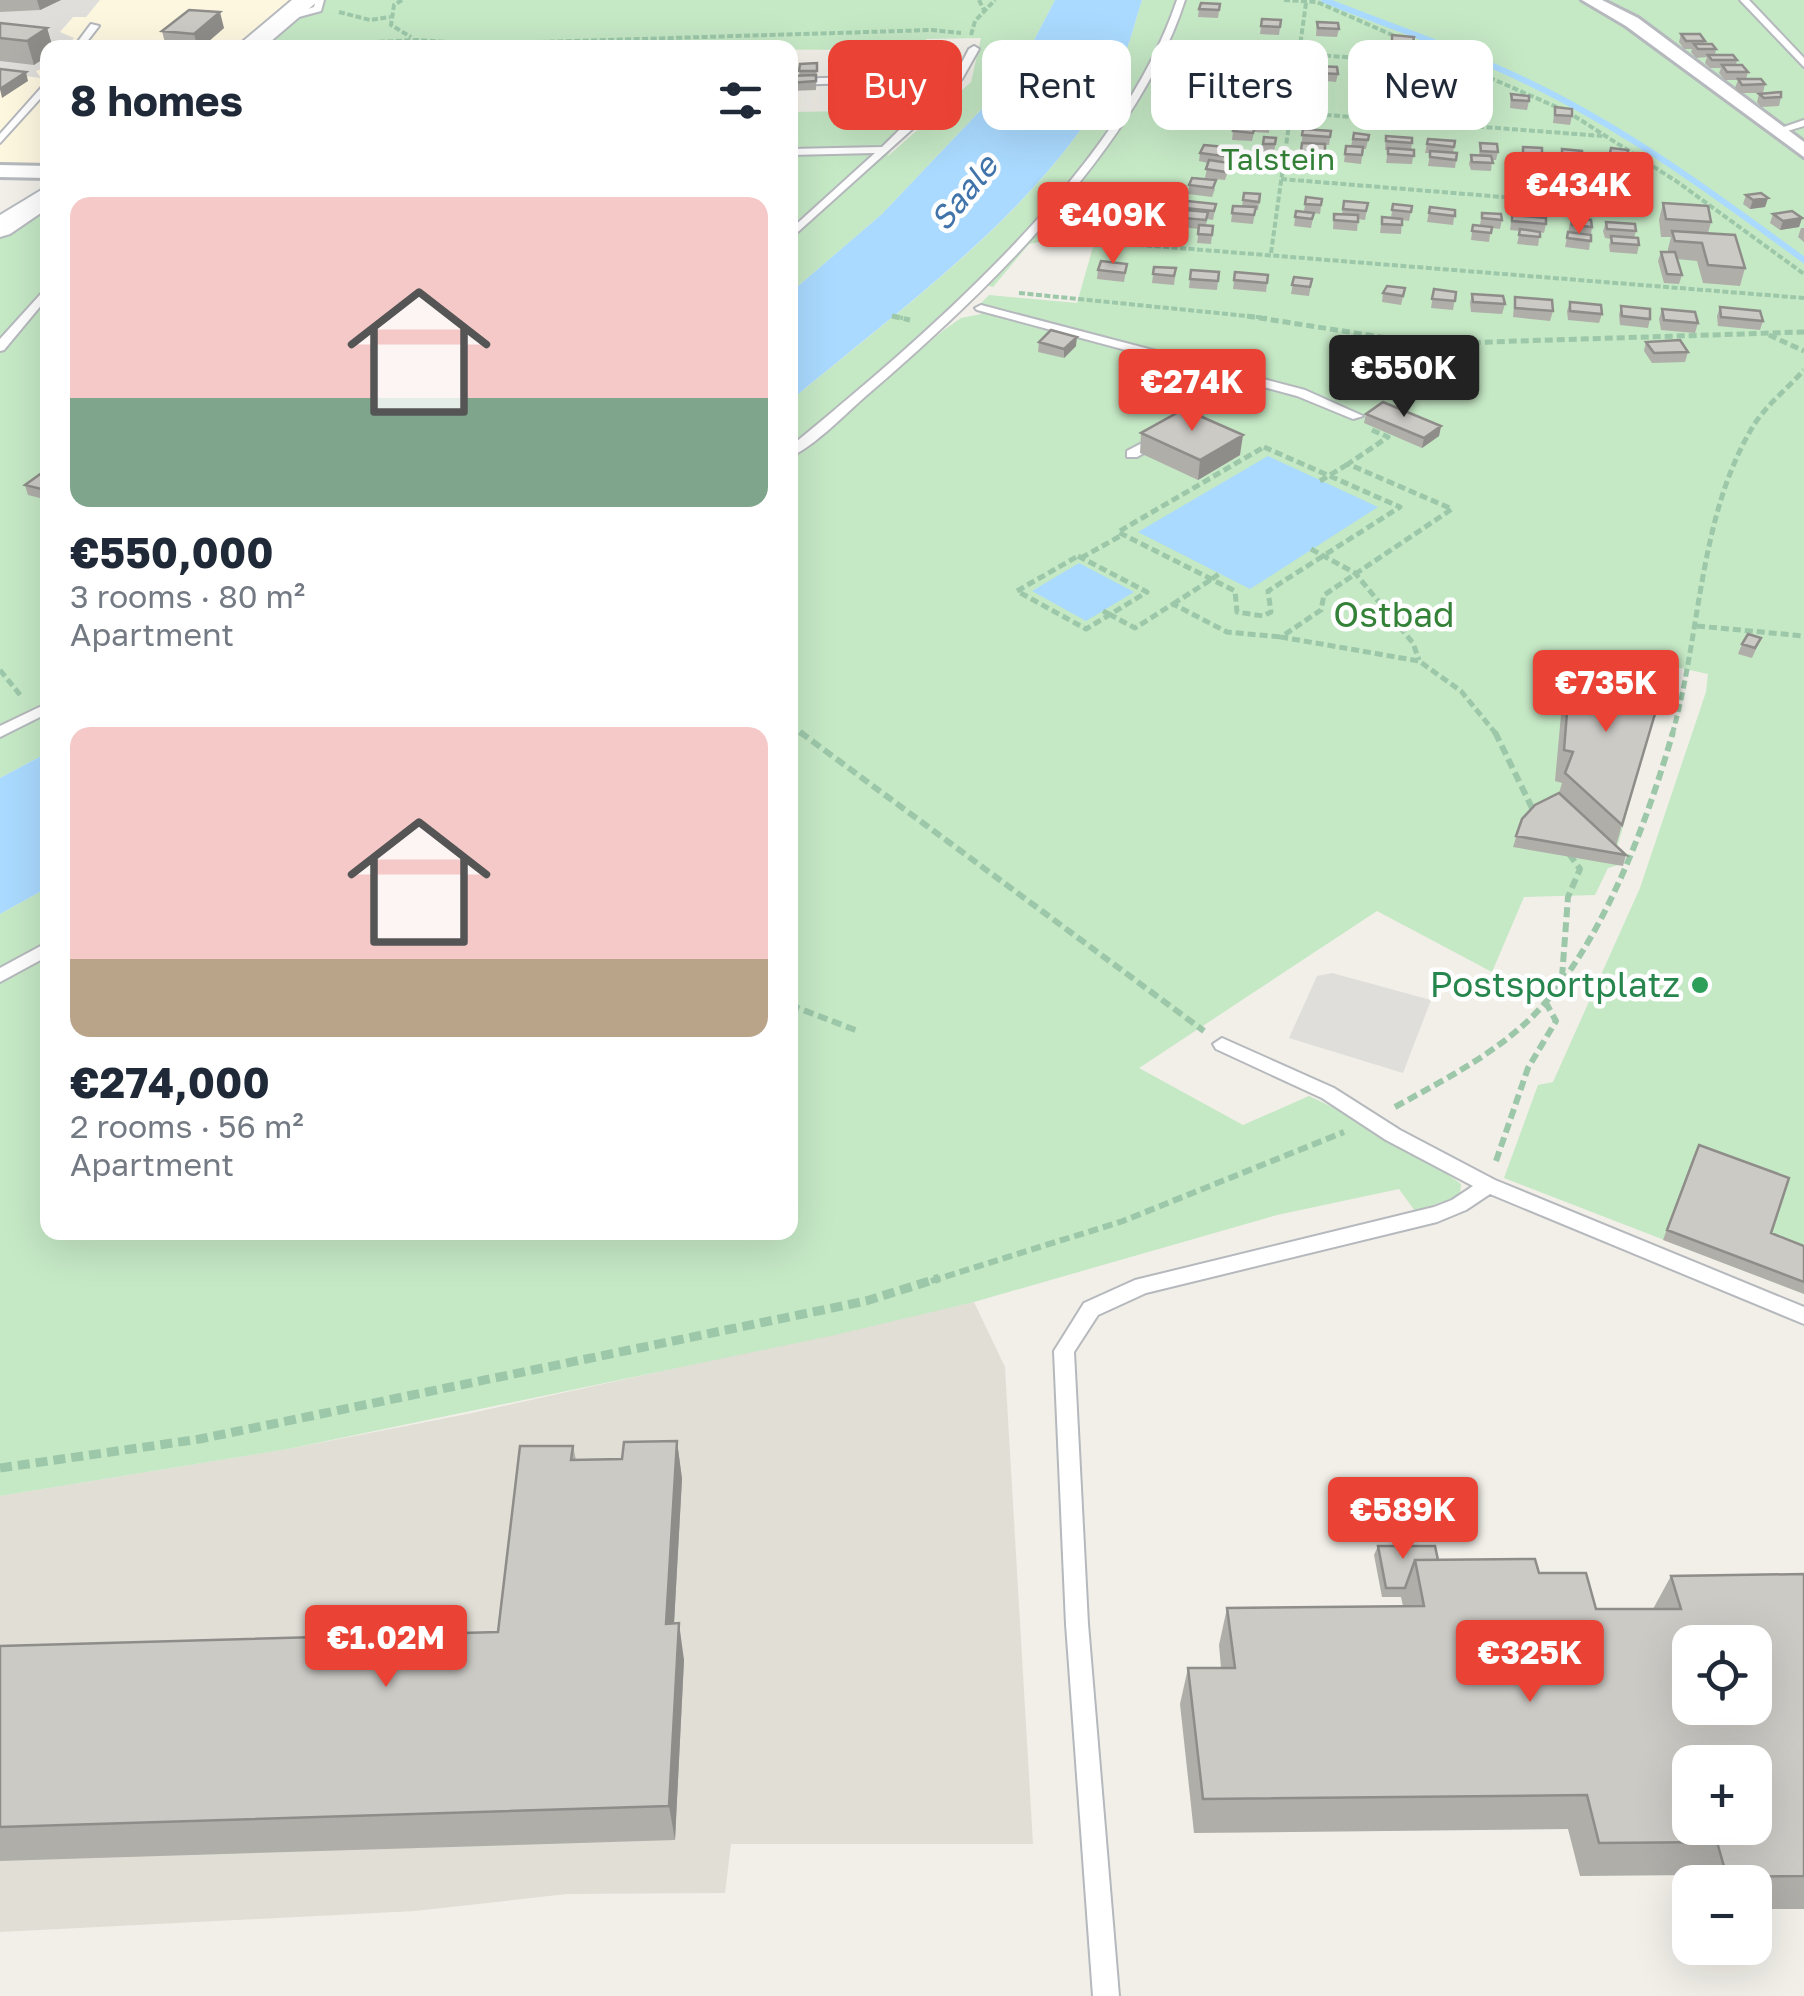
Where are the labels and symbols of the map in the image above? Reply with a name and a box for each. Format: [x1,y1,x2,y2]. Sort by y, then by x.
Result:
park label: Talstein [1221,141,1335,177]
water label: Saale [922,145,1006,237]
pin: €434K [1509,152,1649,237]
pin: €409K [1043,182,1183,267]
pin: €550K [1334,335,1474,420]
pin: €274K [1122,349,1262,434]
park label: Ostbad [1333,593,1455,635]
pin: €735K [1536,650,1676,735]
place label: Postsportplatz [1430,963,1680,1005]
marker: Postsportplatz [1689,974,1711,996]
pin: €589K [1333,1477,1473,1562]
pin: €1.02M [305,1605,467,1690]
pin: €325K [1460,1620,1600,1705]

